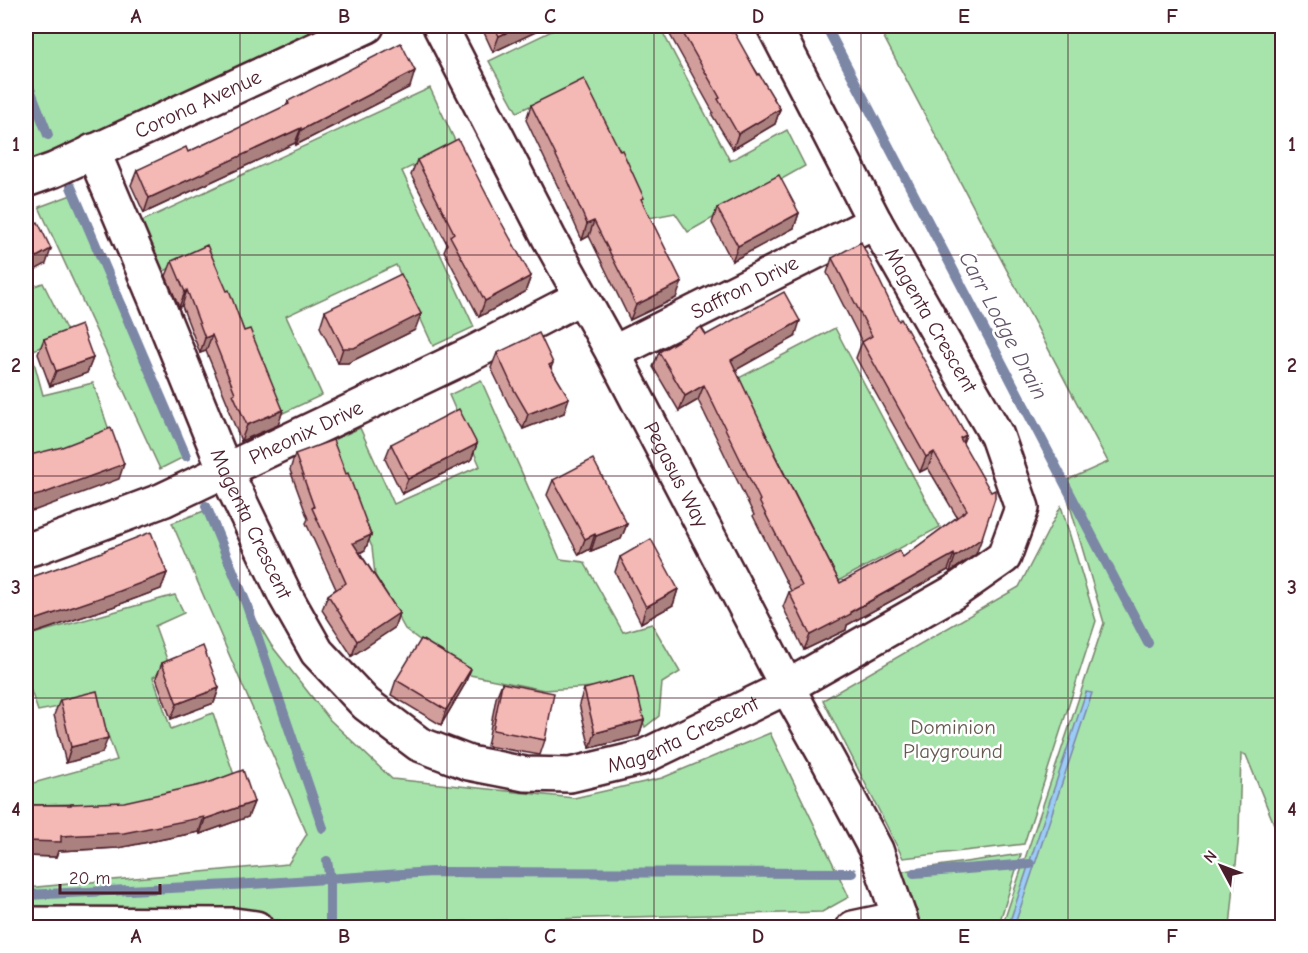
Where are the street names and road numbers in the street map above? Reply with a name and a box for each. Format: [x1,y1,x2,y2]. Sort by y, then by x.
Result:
street label: Corona Avenue [131,64,265,143]
street label: Magenta Crescent [880,243,983,398]
street label: Saffron Drive [687,250,802,324]
street label: Pheonix Drive [245,395,367,470]
street label: Pegasus Way [639,418,714,532]
street label: Magenta Crescent [206,445,297,604]
street label: Magenta Crescent [605,690,763,778]

